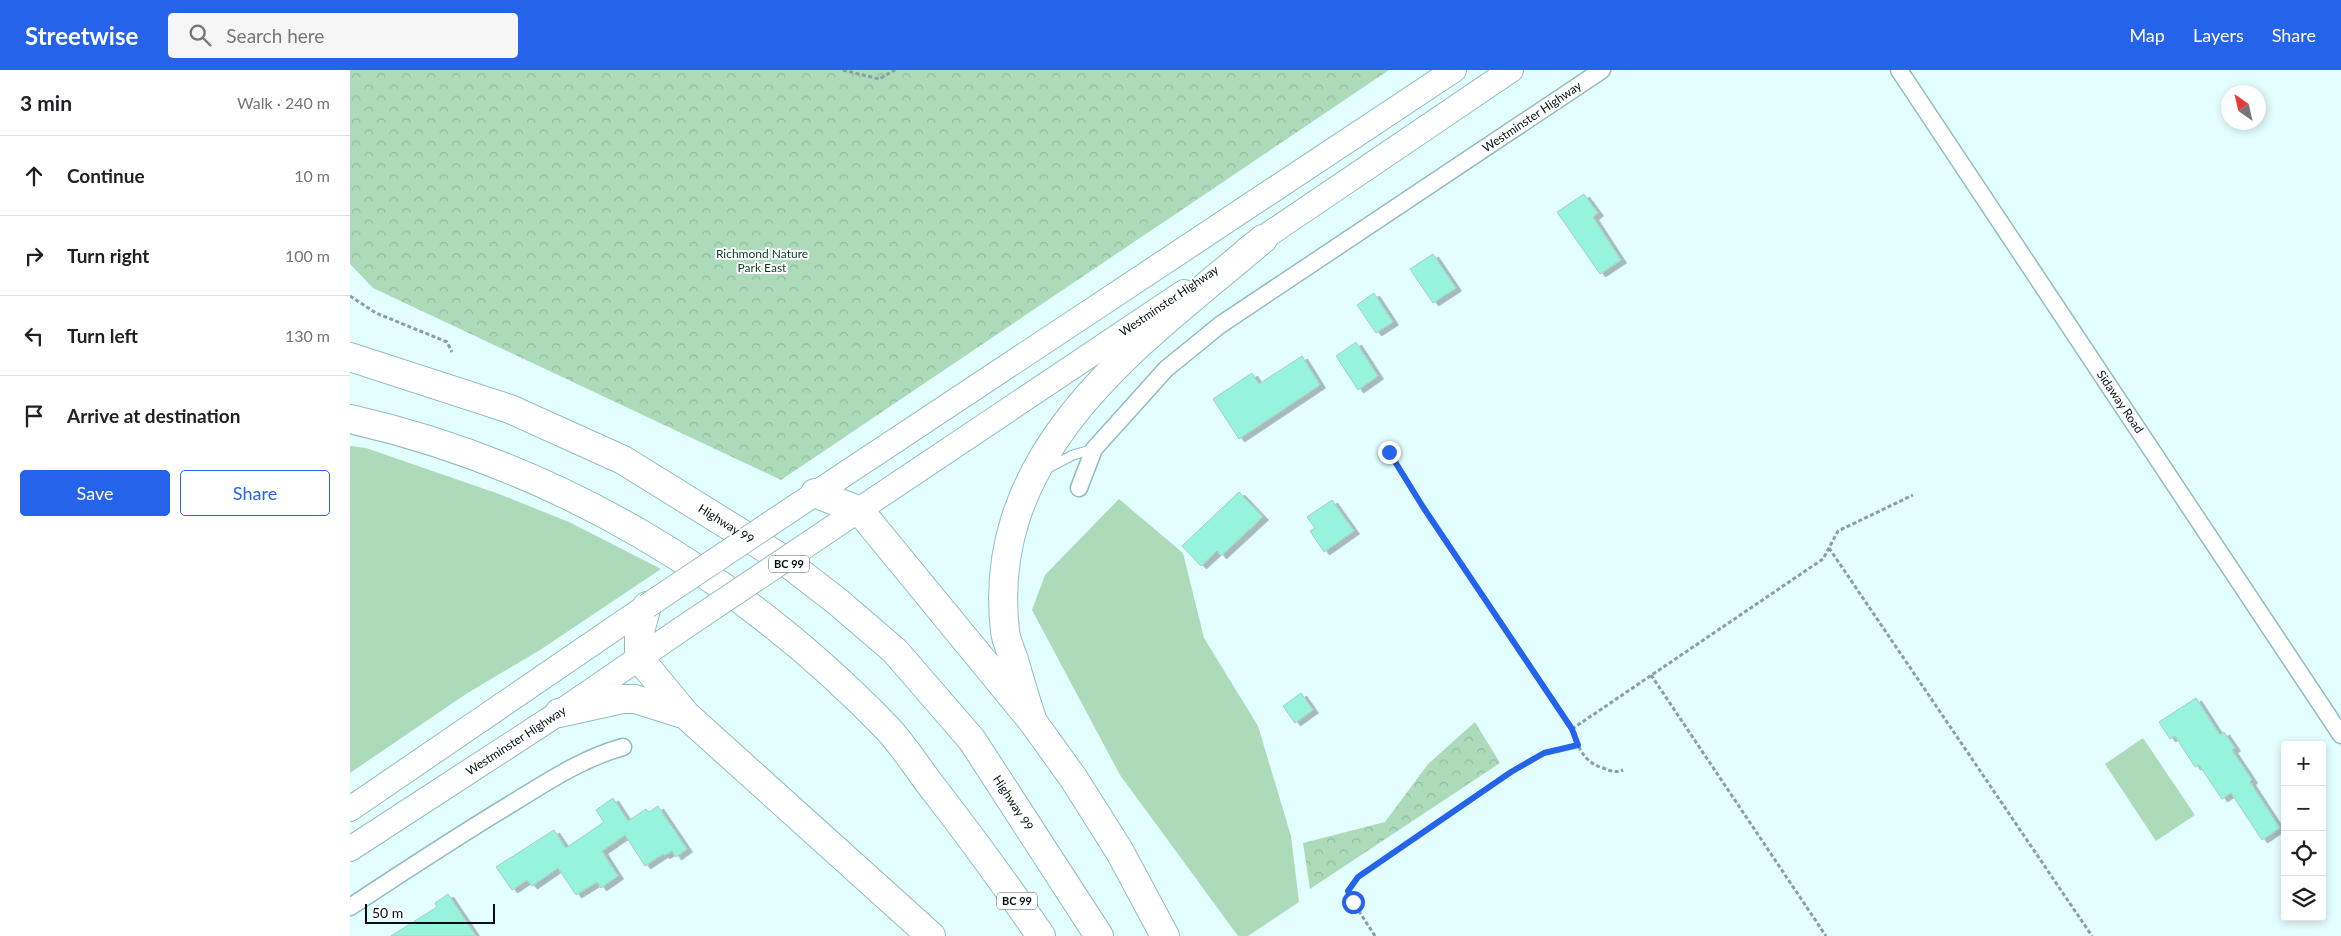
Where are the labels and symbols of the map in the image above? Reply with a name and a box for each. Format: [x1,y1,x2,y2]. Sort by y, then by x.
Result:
street label: Westminster Highway [1479,77,1585,155]
north arrow [2221,85,2266,130]
park label: Richmond Nature Park East [716,246,808,275]
street label: Westminster Highway [1116,261,1222,339]
street label: Sidaway Road [2094,367,2147,436]
route end [1378,441,1401,464]
street label: Highway 99 [696,501,757,547]
road number: BC 99 [769,556,809,572]
street label: Westminster Highway [463,702,569,779]
street label: Highway 99 [990,772,1037,833]
route start [1342,891,1365,914]
road number: BC 99 [997,892,1037,909]
scale bar [365,901,495,924]

